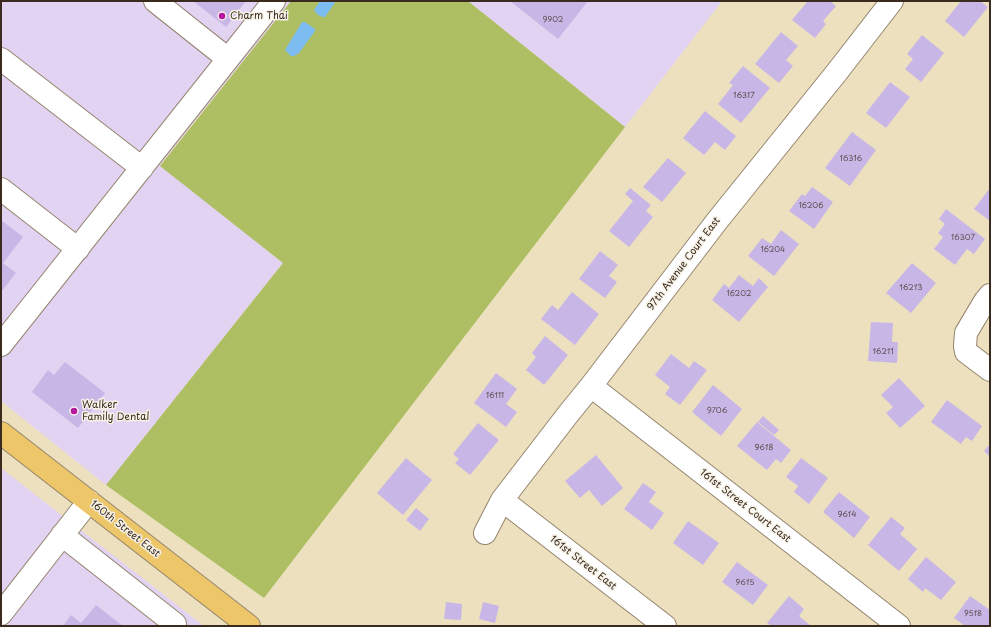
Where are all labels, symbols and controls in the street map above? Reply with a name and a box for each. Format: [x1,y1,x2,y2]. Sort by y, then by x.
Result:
place label: Charm Thai [230,10,288,22]
marker: Charm Thai [217,11,227,21]
house number: 9902 [543,15,563,25]
house number: 16317 [733,91,755,101]
house number: 16316 [840,154,862,164]
house number: 16206 [799,201,823,211]
street label: 97th Avenue Court East [645,215,723,313]
house number: 16307 [951,233,975,243]
house number: 16204 [761,245,785,255]
house number: 16213 [899,283,923,293]
house number: 16202 [727,289,751,299]
house number: 16211 [872,347,894,357]
house number: 16111 [486,391,504,401]
place label: Walker Family Dental [82,399,149,422]
marker: Walker Family Dental [69,406,79,416]
house number: 9706 [707,406,727,416]
house number: 9618 [755,443,773,453]
street label: 161st Street Court East [697,467,793,545]
street label: 160th Street East [88,498,162,560]
house number: 9614 [838,510,856,520]
street label: 161st Street East [547,533,619,593]
house number: 9615 [736,578,754,588]
house number: 9518 [964,609,982,619]

